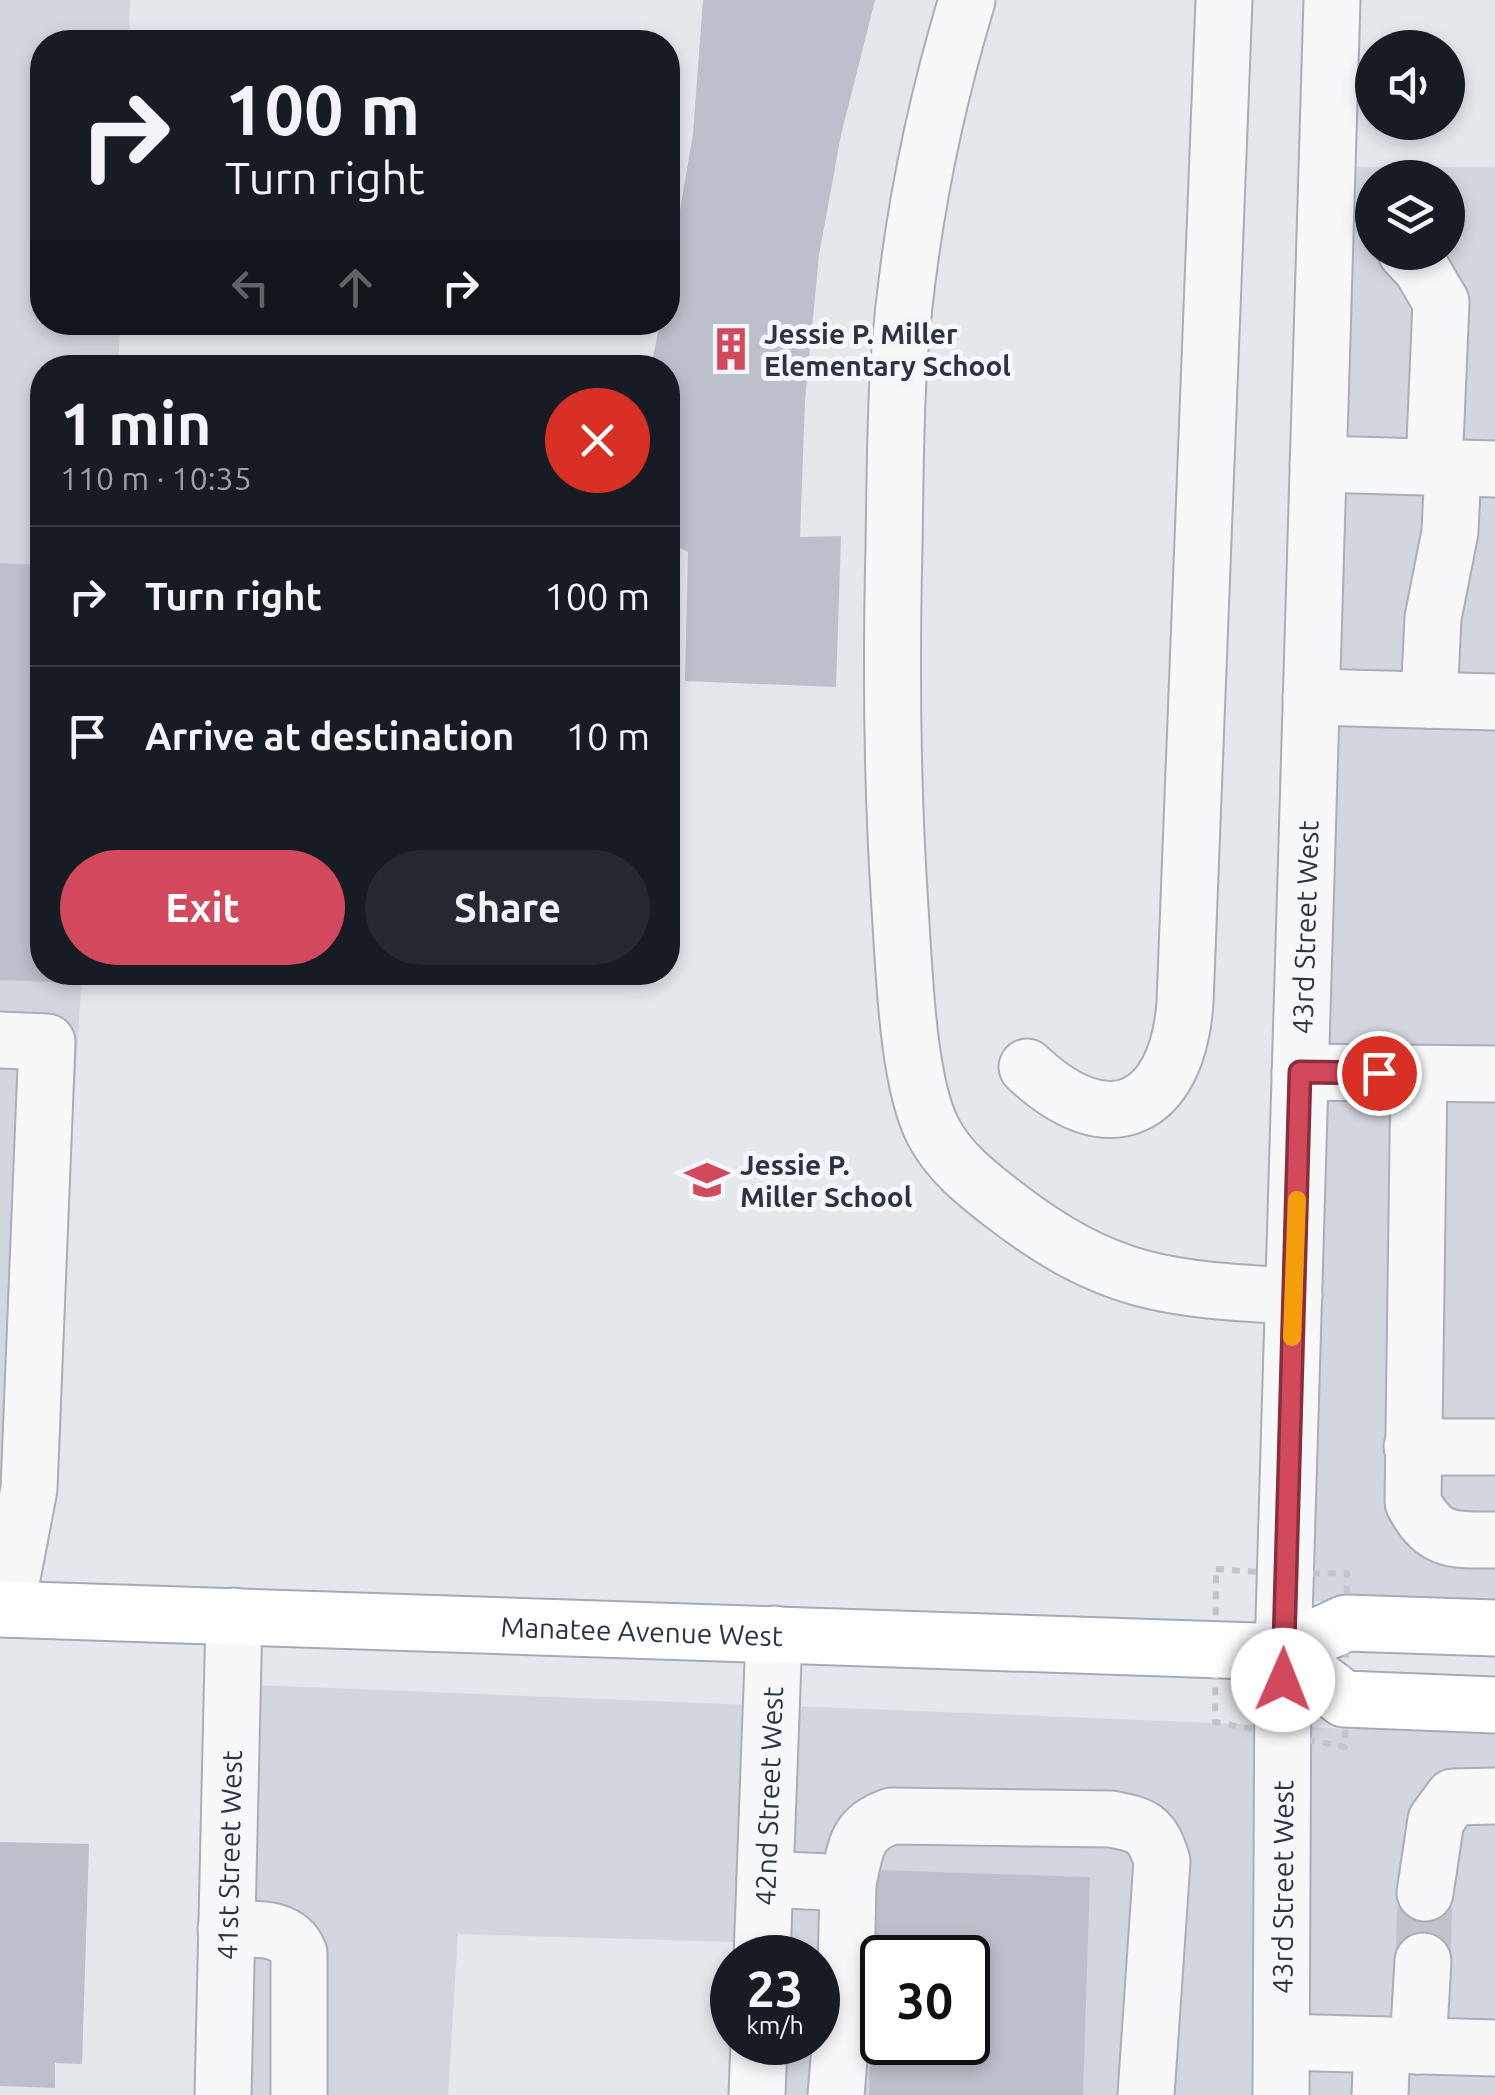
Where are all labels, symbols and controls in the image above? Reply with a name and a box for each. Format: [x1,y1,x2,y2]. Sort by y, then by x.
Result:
map controls [1355,30,1465,270]
button: sound [1355,30,1465,140]
icon: right [60,70,190,200]
text: 100 m [225,70,420,148]
text: Turn right [225,152,425,203]
button: layers [1355,160,1465,270]
icon: left [223,260,278,315]
icon: ahead [328,260,383,315]
icon: right [433,260,488,315]
place label: Jessie P. Miller Elementary School [764,318,1011,381]
building icon: Jessie P. Miller Elementary School [707,325,755,373]
button: close [545,388,650,493]
text: 1 min [60,389,212,456]
text: 110 m · 10:35 [60,460,252,496]
icon: right [60,569,115,624]
text: Turn right [145,575,322,617]
text: 100 m [544,575,650,617]
icon: arrive [60,709,115,764]
text: Arrive at destination [145,715,514,757]
text: 10 m [566,715,650,757]
street label: 43rd Street West [1286,820,1323,1035]
button: Exit [60,850,345,965]
button: Share [365,850,650,965]
pin [1337,1031,1422,1116]
icon: arrive [1352,1046,1407,1101]
place label: Jessie P. Miller School [740,1149,912,1212]
school or university icon: Jessie P. Miller School [683,1156,731,1204]
street label: Manatee Avenue West [500,1610,783,1651]
position arrow [1231,1628,1335,1732]
street label: 42nd Street West [748,1686,788,1906]
street label: 41st Street West [211,1750,246,1960]
street label: 43rd Street West [1266,1780,1298,1994]
speed limit sign: 30 [860,1935,990,2065]
text: 23 [747,1960,803,2016]
text: km/h [746,2011,804,2039]

